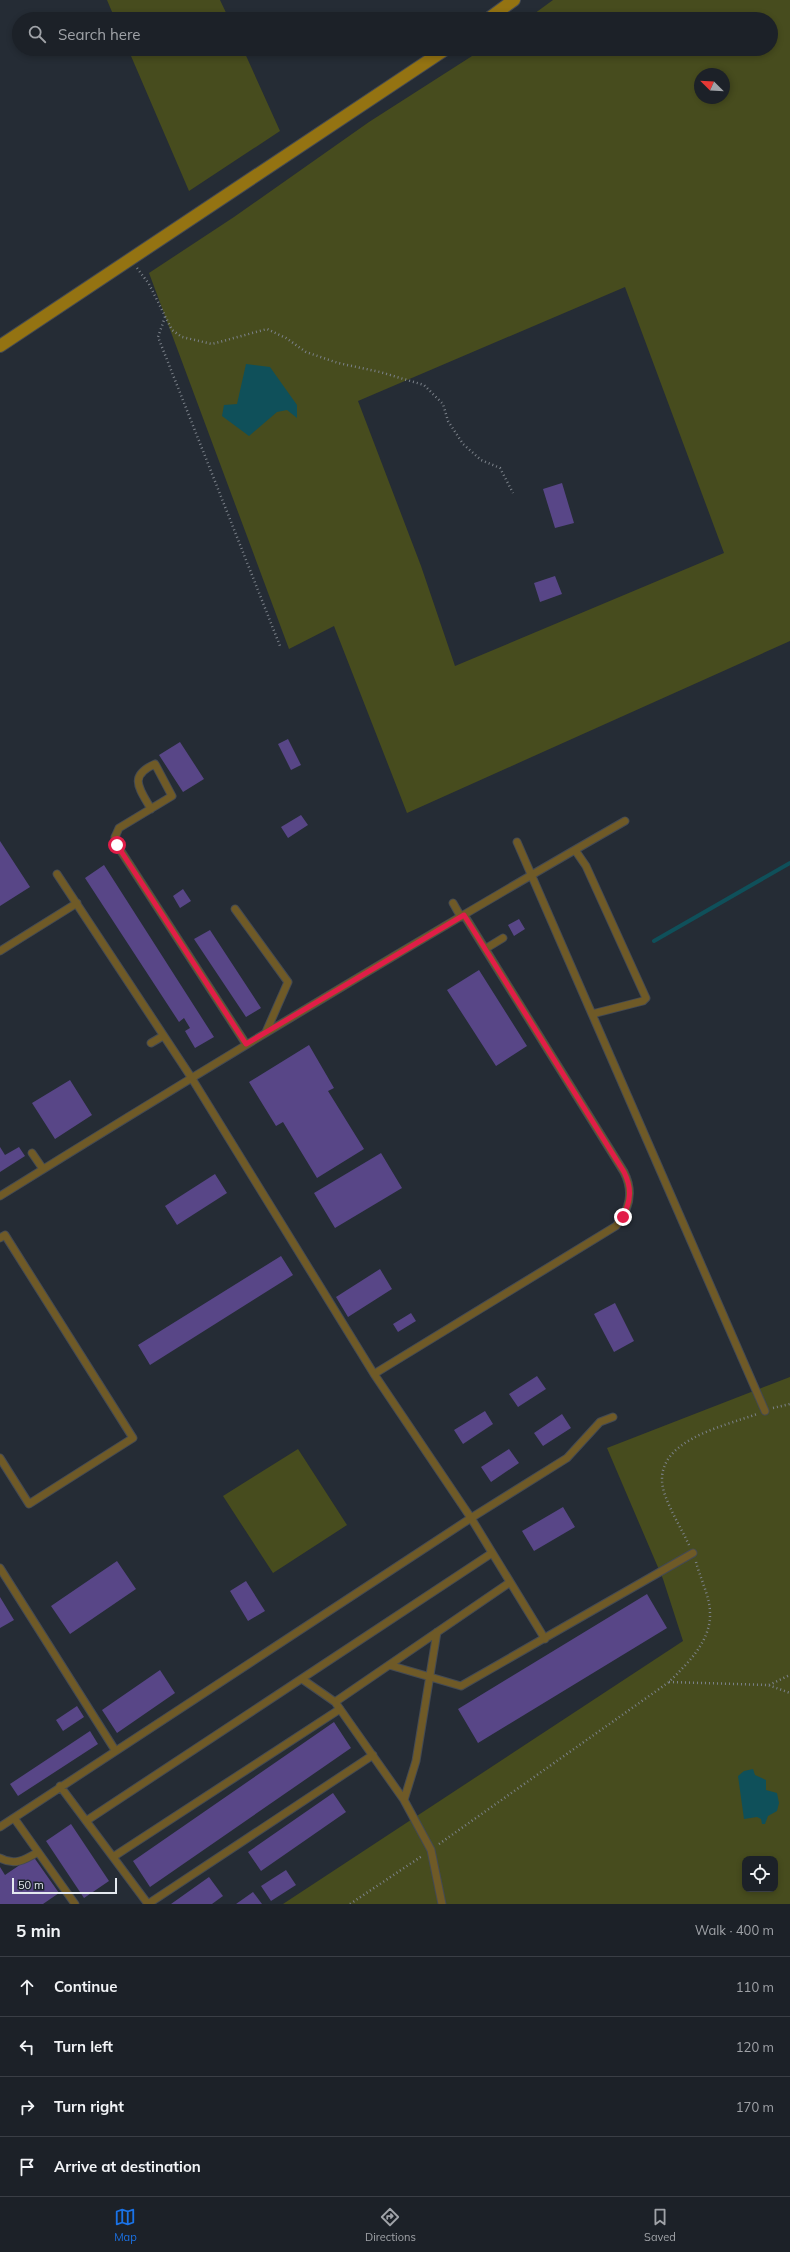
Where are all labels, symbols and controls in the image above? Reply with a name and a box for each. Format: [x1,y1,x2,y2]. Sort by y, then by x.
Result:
search box [12,12,778,56]
icon: search [26,23,48,45]
text: Search here [58,25,140,44]
north arrow [694,68,730,104]
route start [108,836,126,854]
route end [614,1208,632,1226]
map controls [742,1856,778,1892]
button: locate [742,1856,778,1892]
scale bar [12,1876,117,1895]
text: 50 m [18,1878,44,1892]
text: 5 min [16,1920,61,1941]
text: Walk · 400 m [695,1922,774,1938]
icon: ahead [16,1976,38,1998]
text: Continue [54,1977,117,1996]
text: 110 m [736,1979,774,1995]
icon: left [16,2036,38,2058]
text: Turn left [54,2037,113,2056]
text: 120 m [736,2039,774,2055]
icon: right [16,2096,38,2118]
text: Turn right [54,2097,124,2116]
text: 170 m [736,2099,774,2115]
icon: arrive [16,2156,38,2178]
text: Arrive at destination [54,2157,201,2176]
tab: Map [114,2206,137,2244]
tab: Directions [365,2206,416,2244]
tab: Saved [644,2206,676,2244]

